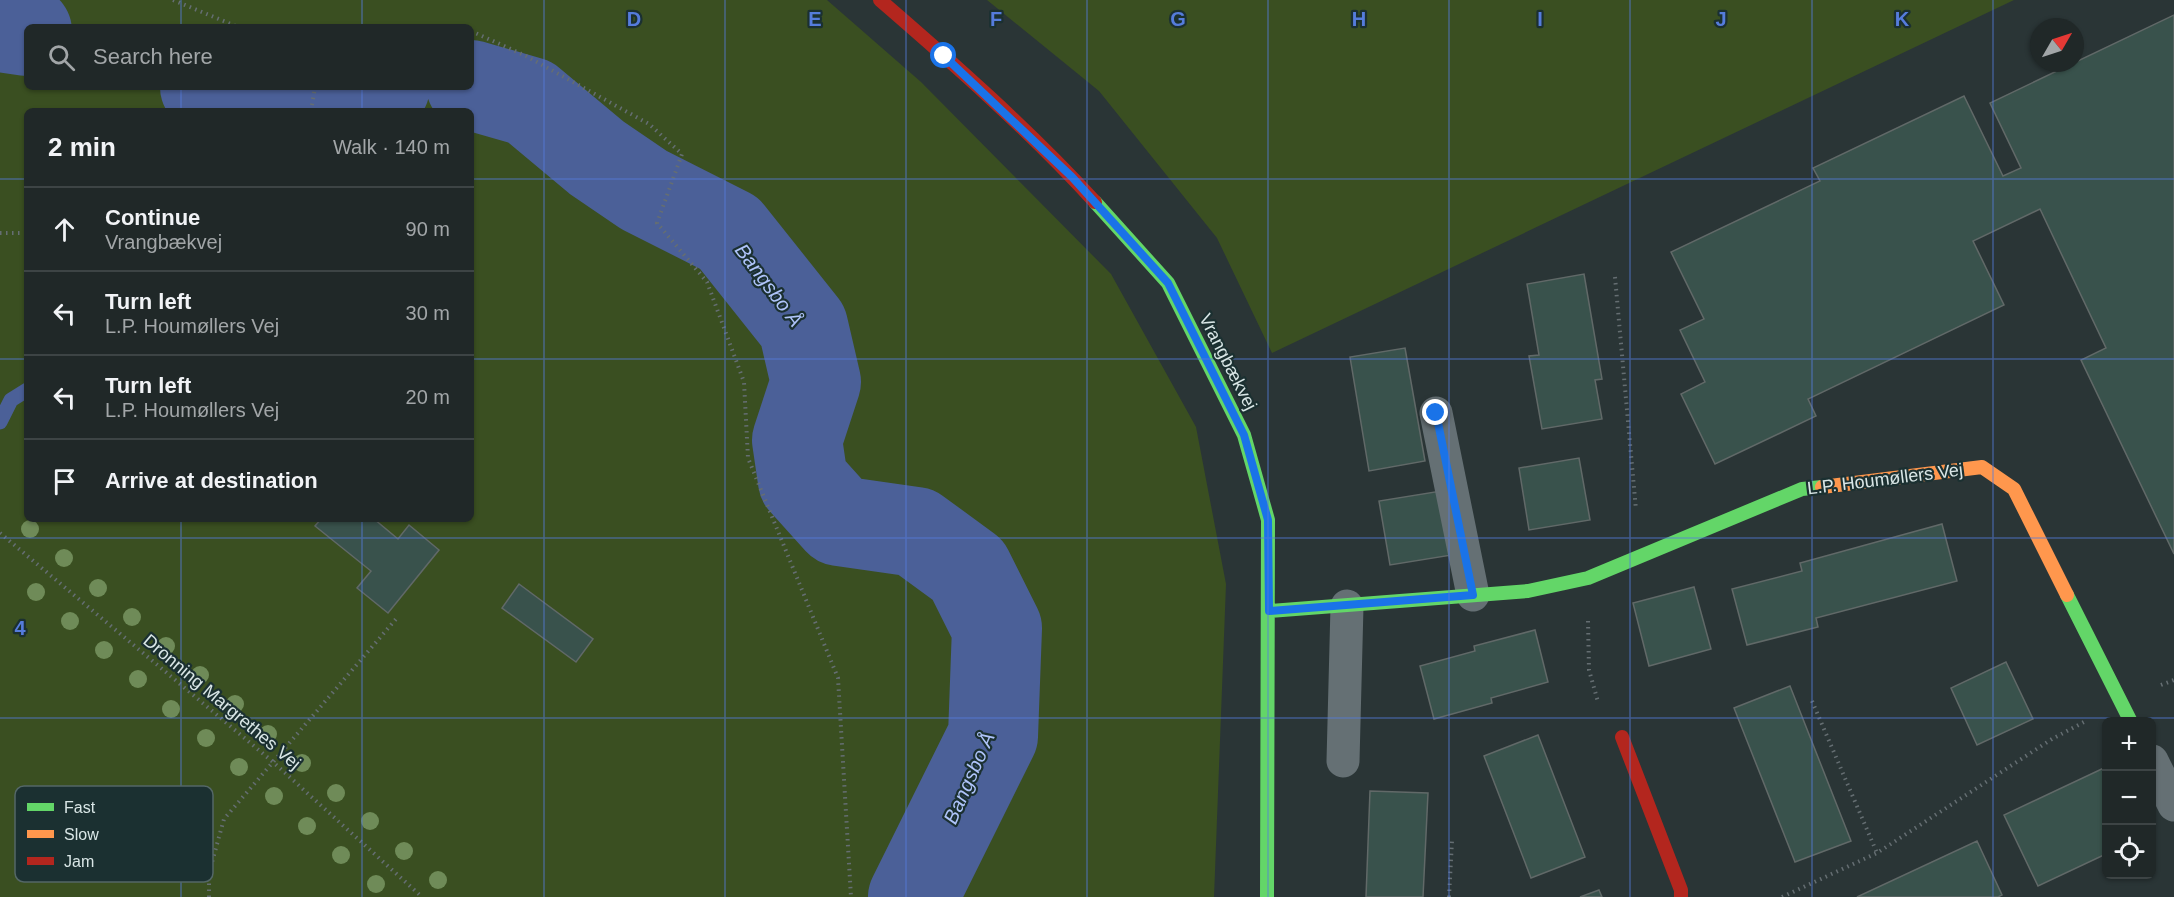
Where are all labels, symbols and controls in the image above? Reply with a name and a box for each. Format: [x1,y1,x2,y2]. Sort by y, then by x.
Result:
text: D [627,8,641,30]
text: E [808,8,822,30]
text: F [990,8,1002,30]
text: G [1170,8,1186,30]
text: H [1352,8,1366,30]
text: I [1537,8,1543,30]
text: J [1715,8,1727,30]
text: K [1895,8,1910,30]
north arrow [2030,18,2084,72]
search box [24,24,474,90]
icon: search [45,41,78,74]
route start [930,42,956,68]
text: Search here [93,44,213,69]
text: 2 min [48,132,116,162]
text: Walk · 140 m [333,136,450,158]
text: Continue [105,205,200,230]
icon: ahead [48,213,81,246]
text: 90 m [406,218,450,240]
text: Vrangbækvej [105,231,222,253]
water label: Bangsbo Å [731,239,807,331]
text: Turn left [105,289,191,314]
icon: left [48,297,81,330]
text: 30 m [406,302,450,324]
street label: Vrangbækvej [1195,311,1261,413]
text: L.P. Houmøllers Vej [105,315,279,337]
text: Turn left [105,373,191,398]
icon: left [48,381,81,414]
text: 20 m [406,386,450,408]
text: L.P. Houmøllers Vej [105,399,279,421]
route end [1422,399,1448,425]
street label: L.P. Houmøllers Vej [1806,460,1964,498]
icon: arrive [48,465,81,498]
text: Arrive at destination [105,468,318,493]
text: 4 [14,617,26,639]
street label: Dronning Margrethes Vej [139,630,305,774]
map controls [2102,717,2156,879]
button: + [2102,717,2156,771]
water label: Bangsbo Å [939,729,999,827]
button: − [2102,771,2156,825]
legend [15,786,213,882]
text: Fast [64,799,96,816]
button: locate [2102,825,2156,879]
text: Slow [64,826,99,843]
text: Jam [64,853,94,870]

